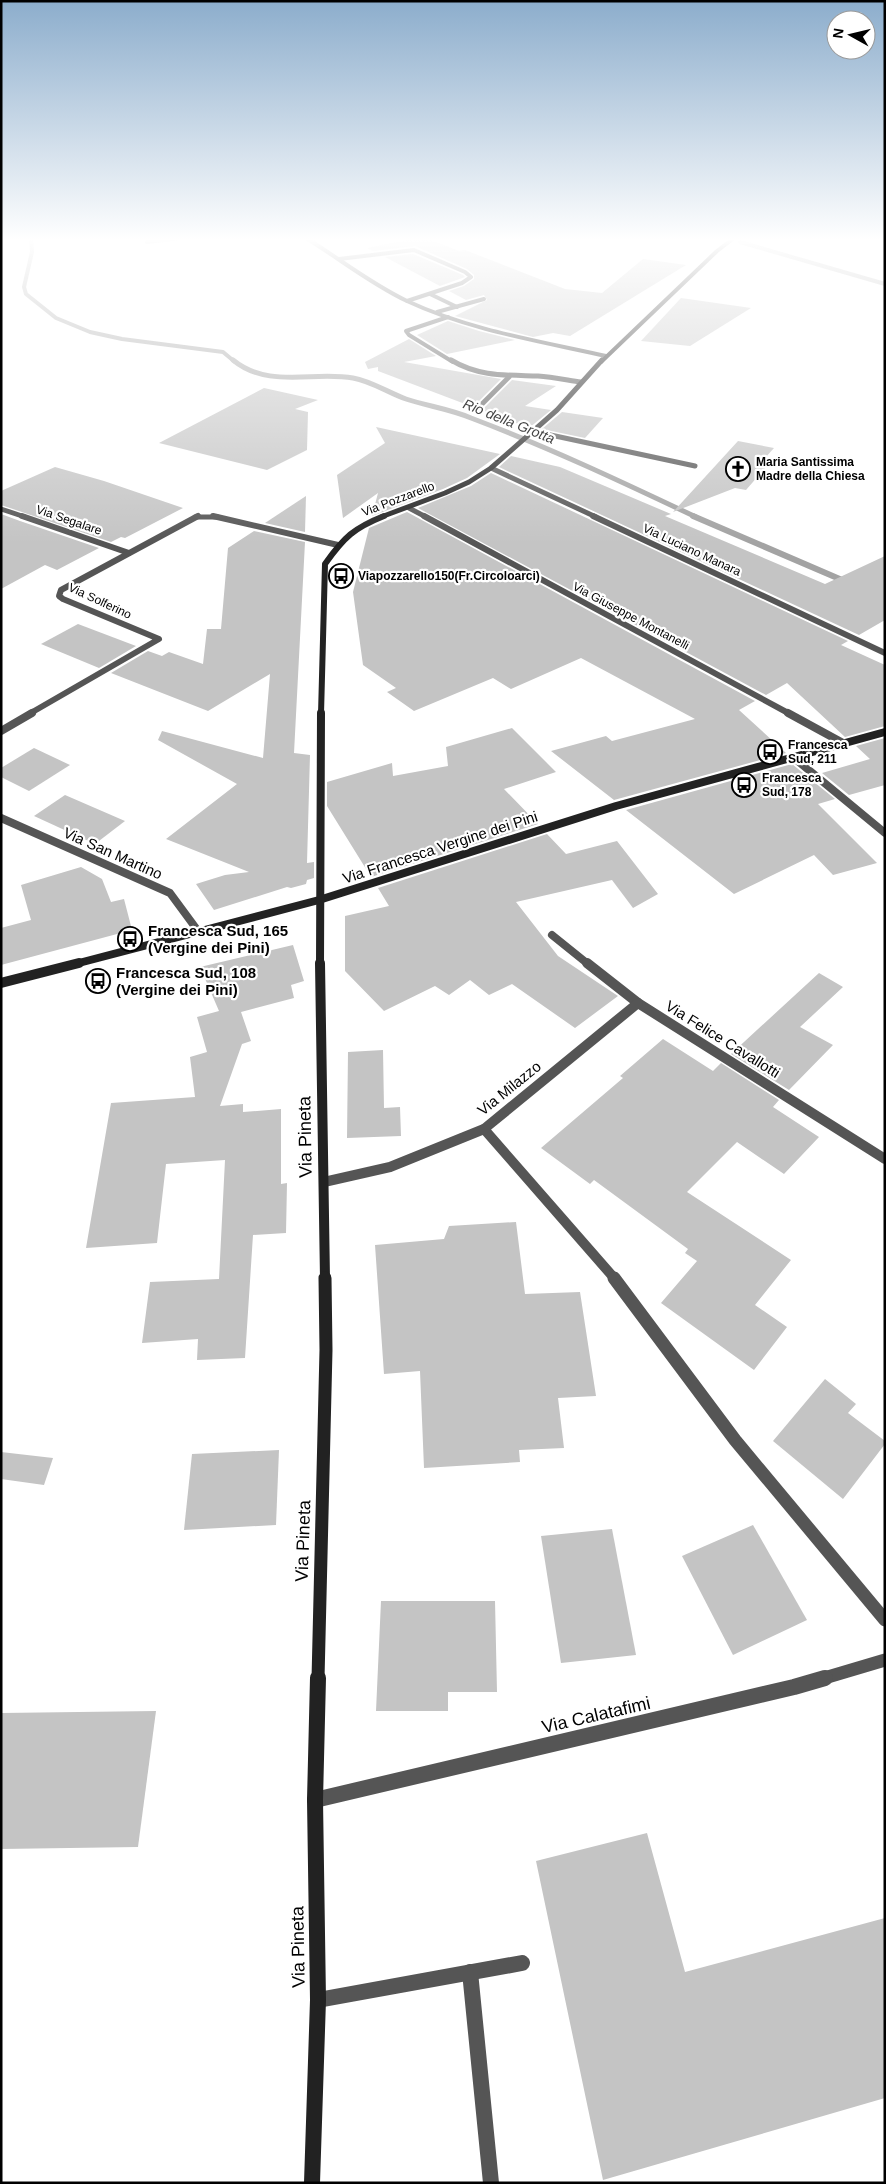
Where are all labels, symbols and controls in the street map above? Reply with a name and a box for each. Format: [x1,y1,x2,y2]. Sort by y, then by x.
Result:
north arrow [826,10,876,60]
text: N [829,27,847,39]
water label: Rio della Grotta [461,395,557,447]
place label: Maria Santissima Madre della Chiesa [756,455,865,483]
church icon: Maria Santissima Madre della Chiesa [725,456,751,482]
street label: Via Pozzarello [360,479,437,519]
street label: Via Segalare [34,502,104,538]
street label: Via Luciano Manara [641,521,744,579]
bus stop icon: Viapozzarello150(Fr.Circoloarci) [328,563,354,589]
place label: Viapozzarello150(Fr.Circoloarci) [358,569,540,583]
street label: Via Giuseppe Montanelli [570,579,692,653]
street label: Via Solferino [66,580,134,622]
place label: Francesca Sud, 211 [788,738,848,766]
bus stop icon: Francesca Sud, 211 [757,739,783,765]
place label: Francesca Sud, 178 [762,771,822,799]
bus stop icon: Francesca Sud, 178 [731,772,757,798]
street label: Via Francesca Vergine dei Pini [340,807,540,887]
street label: Via San Martino [61,824,165,882]
place label: Francesca Sud, 165 (Vergine dei Pini) [148,922,288,956]
bus stop icon: Francesca Sud, 165 (Vergine dei Pini) [117,926,143,952]
place label: Francesca Sud, 108 (Vergine dei Pini) [116,964,256,998]
bus stop icon: Francesca Sud, 108 (Vergine dei Pini) [85,968,111,994]
street label: Via Felice Cavallotti [663,997,783,1081]
street label: Via Milazzo [474,1057,544,1119]
street label: Via Pineta [294,1095,316,1178]
street label: Via Pineta [292,1499,314,1582]
street label: Via Calatafimi [540,1693,652,1737]
street label: Via Pineta [287,1905,309,1988]

